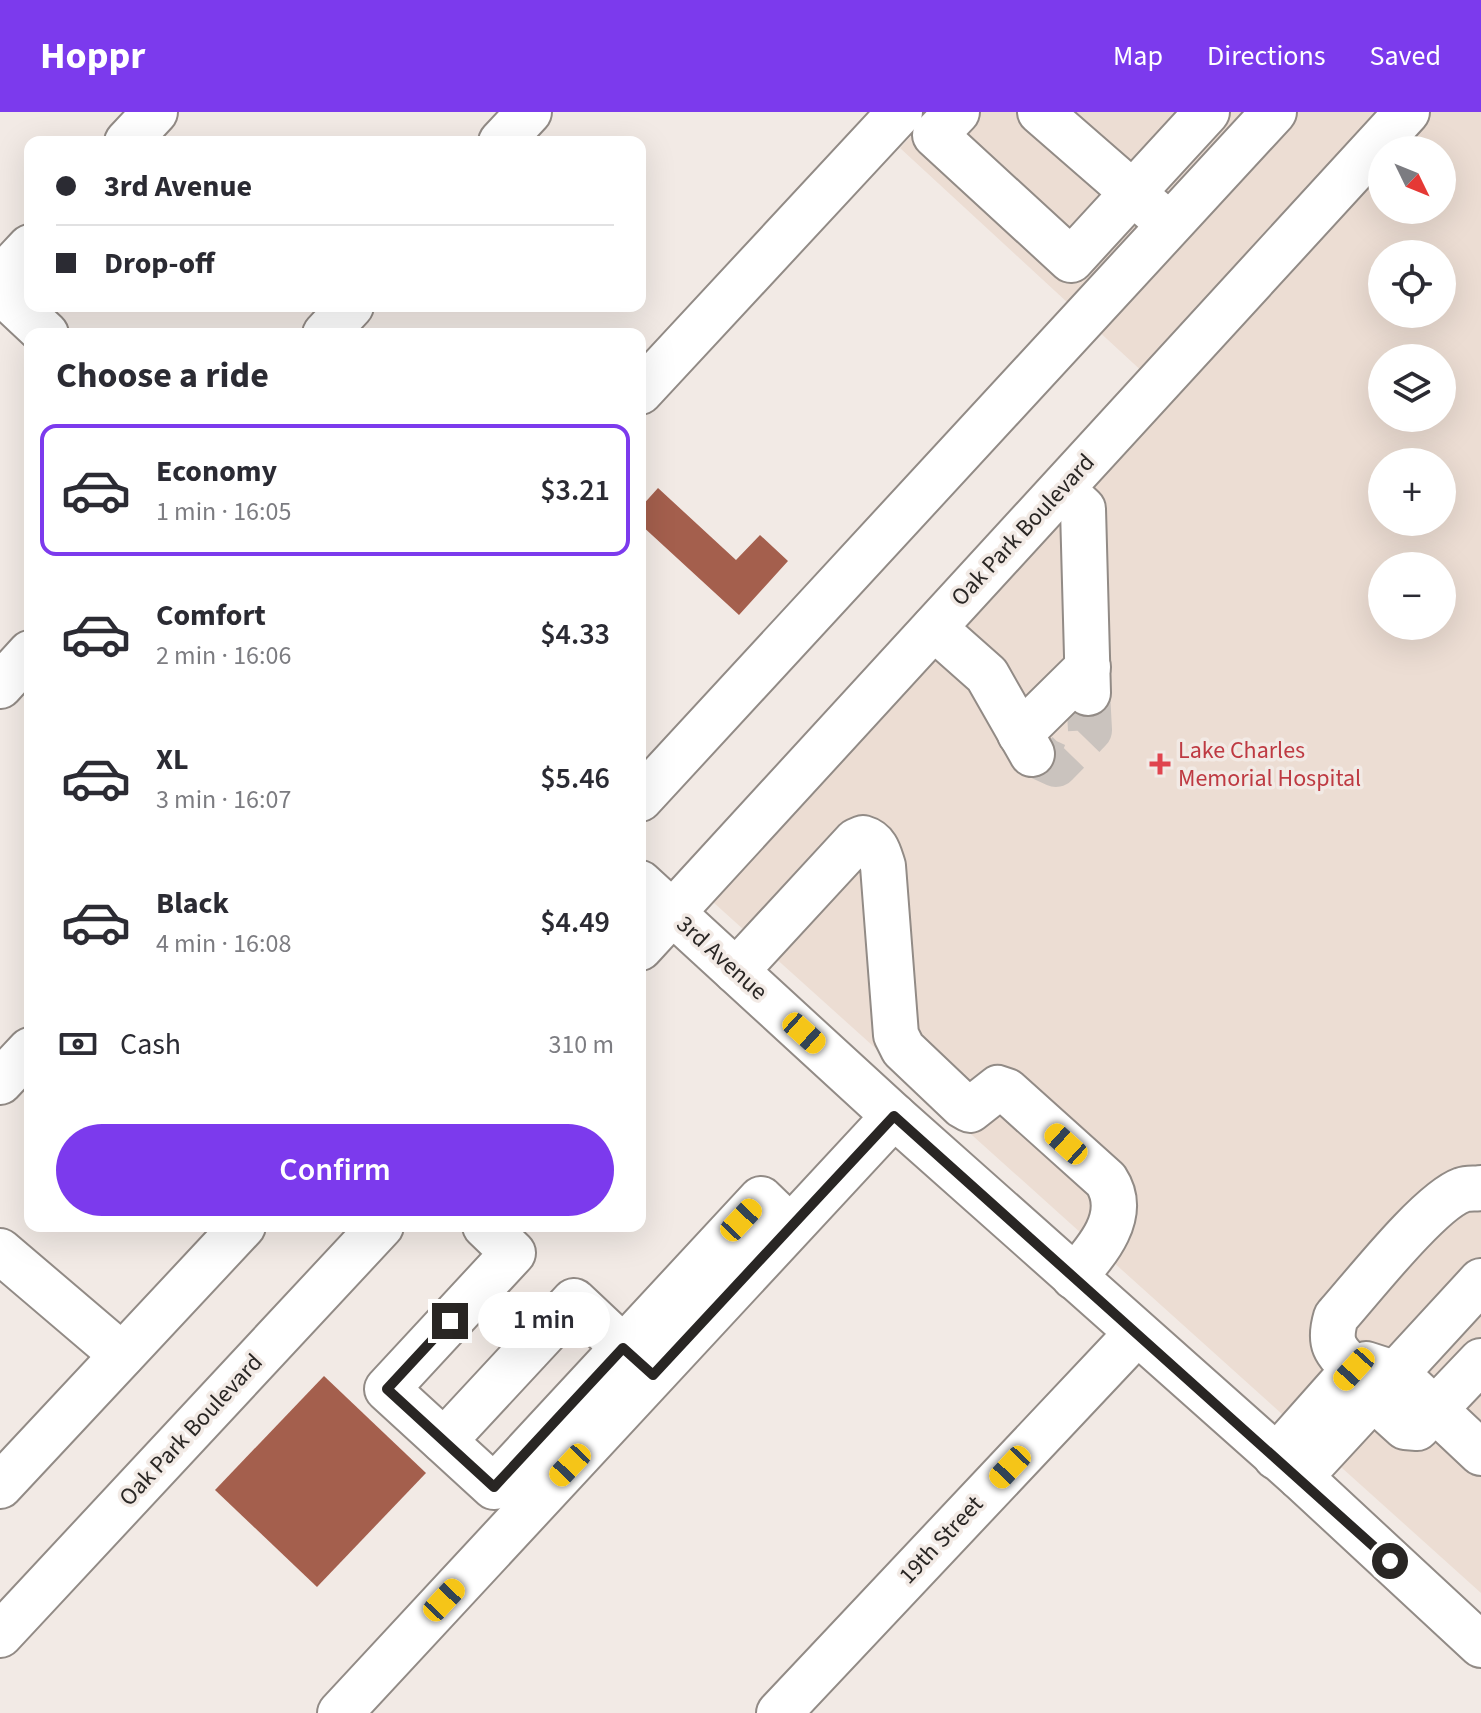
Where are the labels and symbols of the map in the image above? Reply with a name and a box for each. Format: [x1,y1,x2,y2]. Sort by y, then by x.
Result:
north arrow [1368,136,1456,224]
street label: Oak Park Boulevard [943,446,1103,614]
place label: Lake Charles Memorial Hospital [1178,733,1361,796]
marker: Lake Charles Memorial Hospital [1149,753,1171,775]
street label: 3rd Avenue [669,907,775,1009]
car [778,1008,830,1058]
car [1040,1119,1092,1169]
car [716,1194,766,1246]
callout: 1 min [478,1293,610,1349]
route end [432,1303,468,1339]
car [1329,1343,1379,1395]
street label: Oak Park Boulevard [111,1346,271,1514]
car [545,1439,595,1491]
car [985,1441,1035,1493]
street label: 19th Street [891,1488,991,1592]
route start [1372,1543,1408,1579]
car [419,1574,469,1626]

